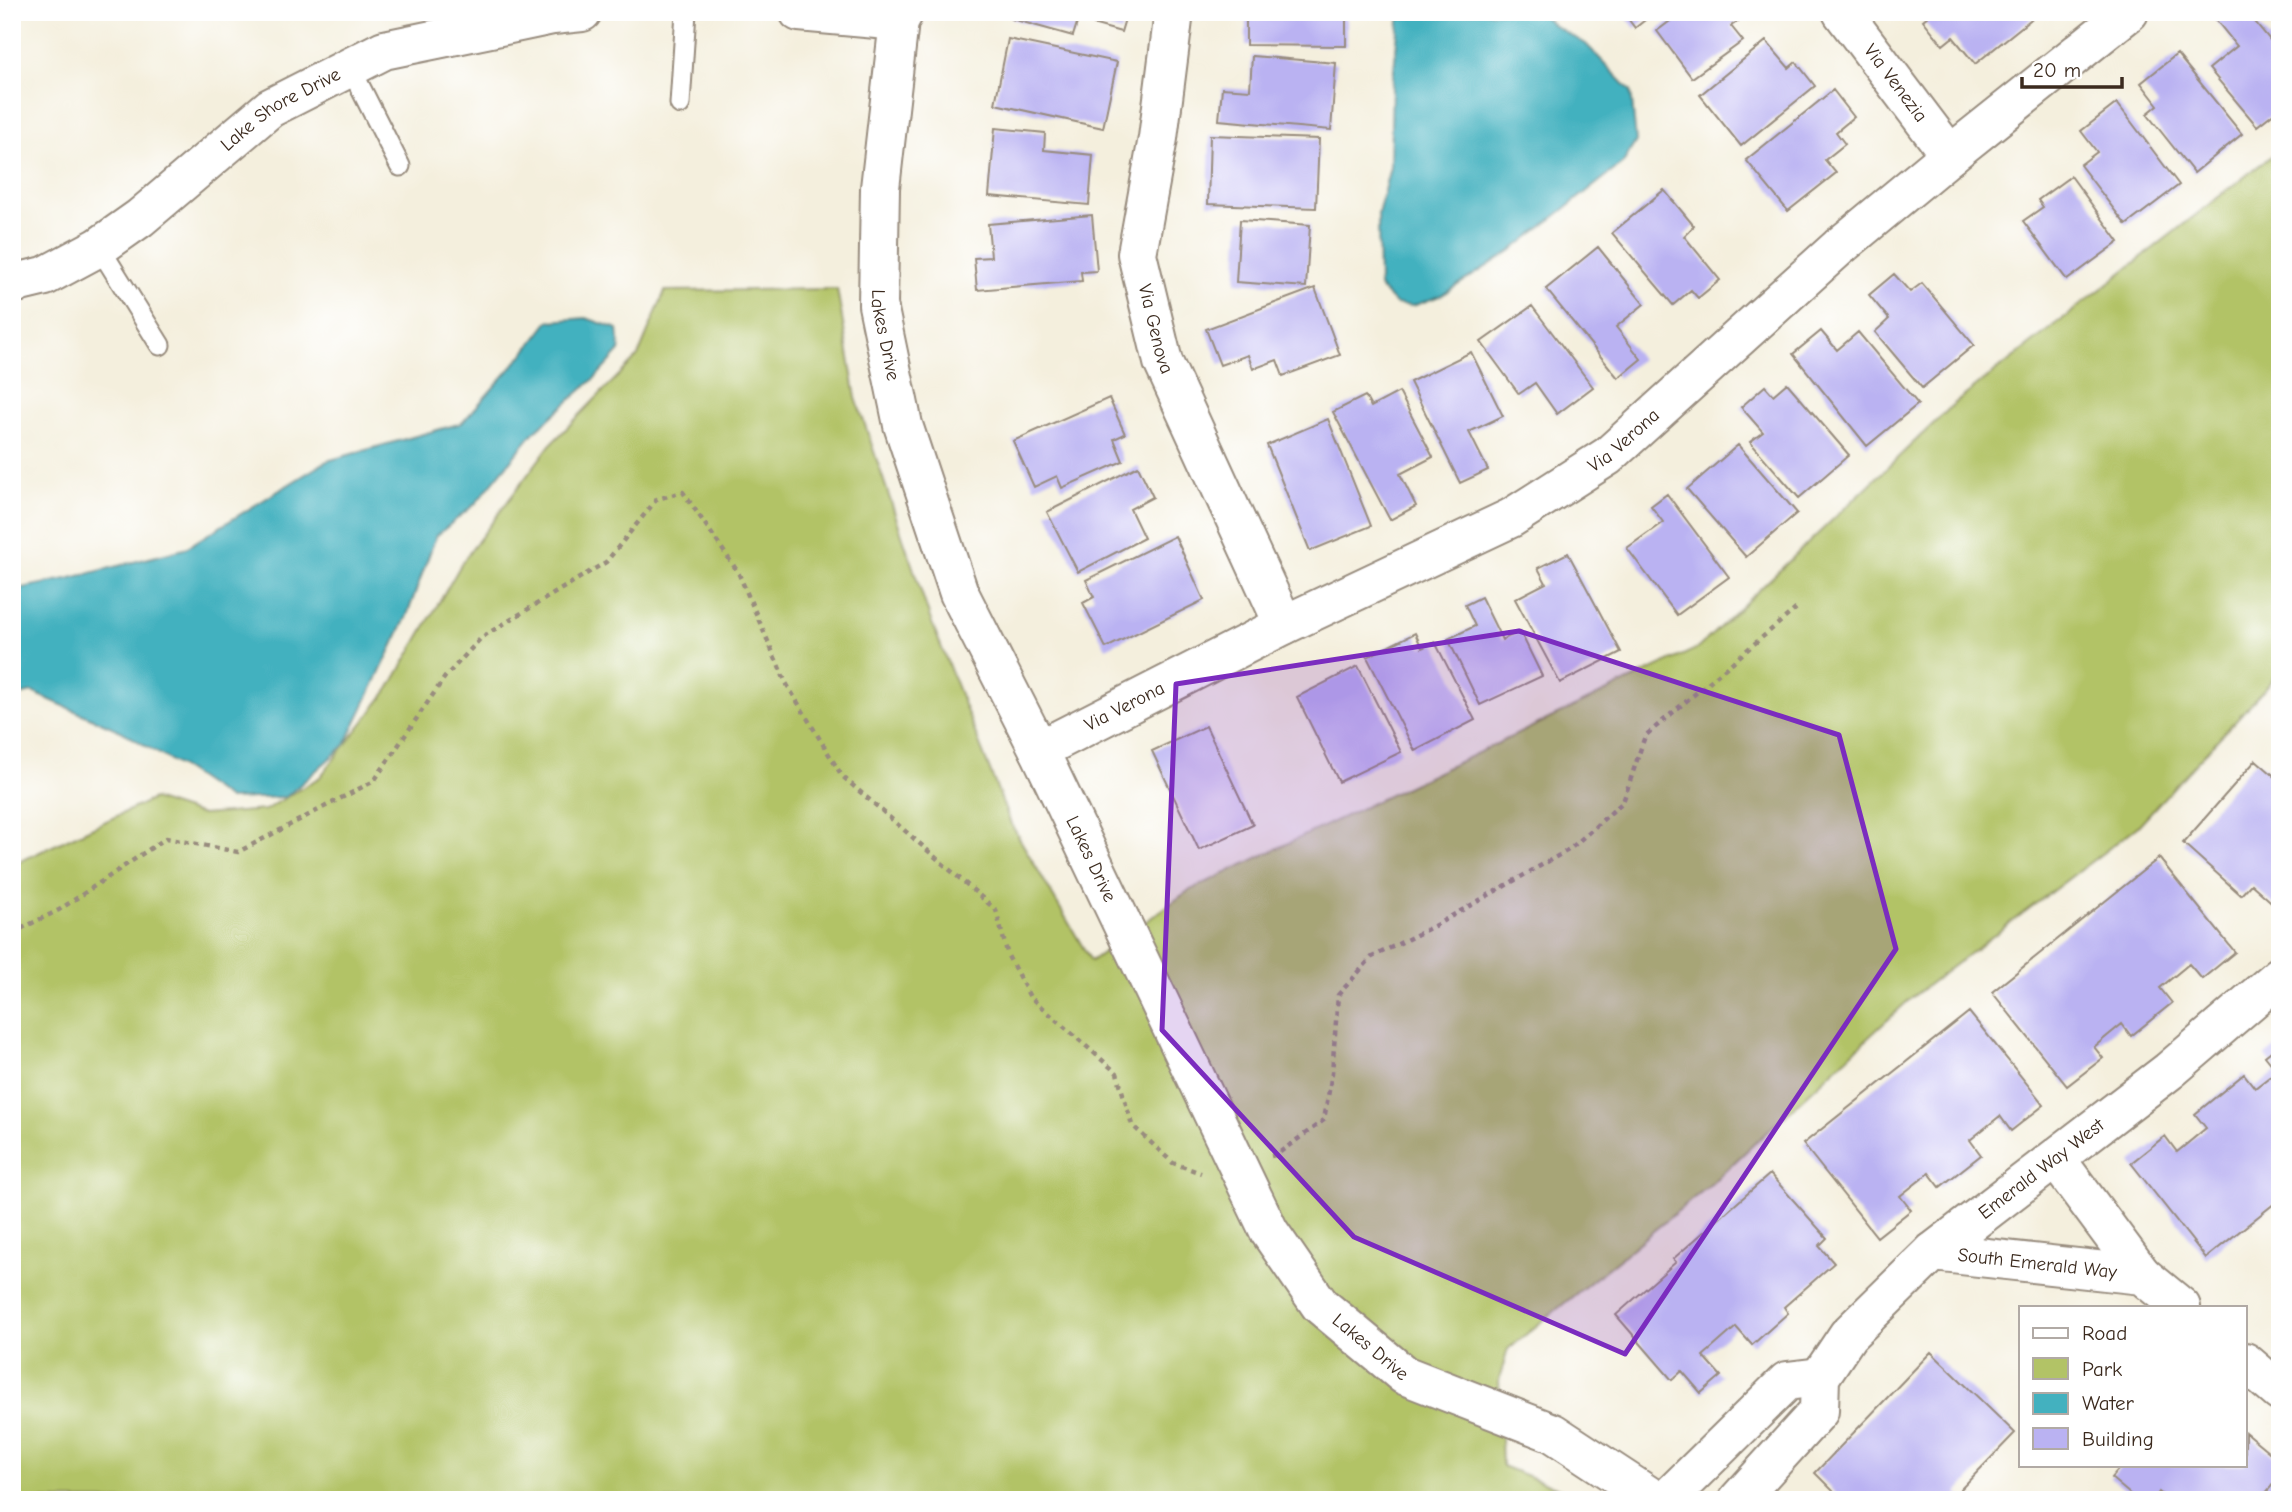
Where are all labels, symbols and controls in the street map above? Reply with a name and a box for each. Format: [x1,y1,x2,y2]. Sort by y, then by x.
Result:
street label: Via Venezia [1859,40,1932,126]
scale bar [2022,46,2122,90]
text: 20 m [2033,58,2081,82]
street label: Lake Shore Drive [216,63,344,156]
street label: Via Genova [1134,282,1178,377]
street label: Lakes Drive [867,289,904,383]
street label: Via Verona [1584,404,1664,477]
street label: Via Verona [1081,677,1168,736]
street label: Lakes Drive [1061,812,1121,905]
street label: Emerald Way West [1974,1114,2109,1224]
street label: South Emerald Way [1957,1244,2119,1283]
legend [2019,1306,2246,1466]
street label: Lakes Drive [1328,1309,1413,1385]
text: Road [2082,1321,2127,1345]
text: Park [2082,1357,2122,1381]
text: Water [2082,1391,2135,1415]
text: Building [2082,1427,2154,1451]

